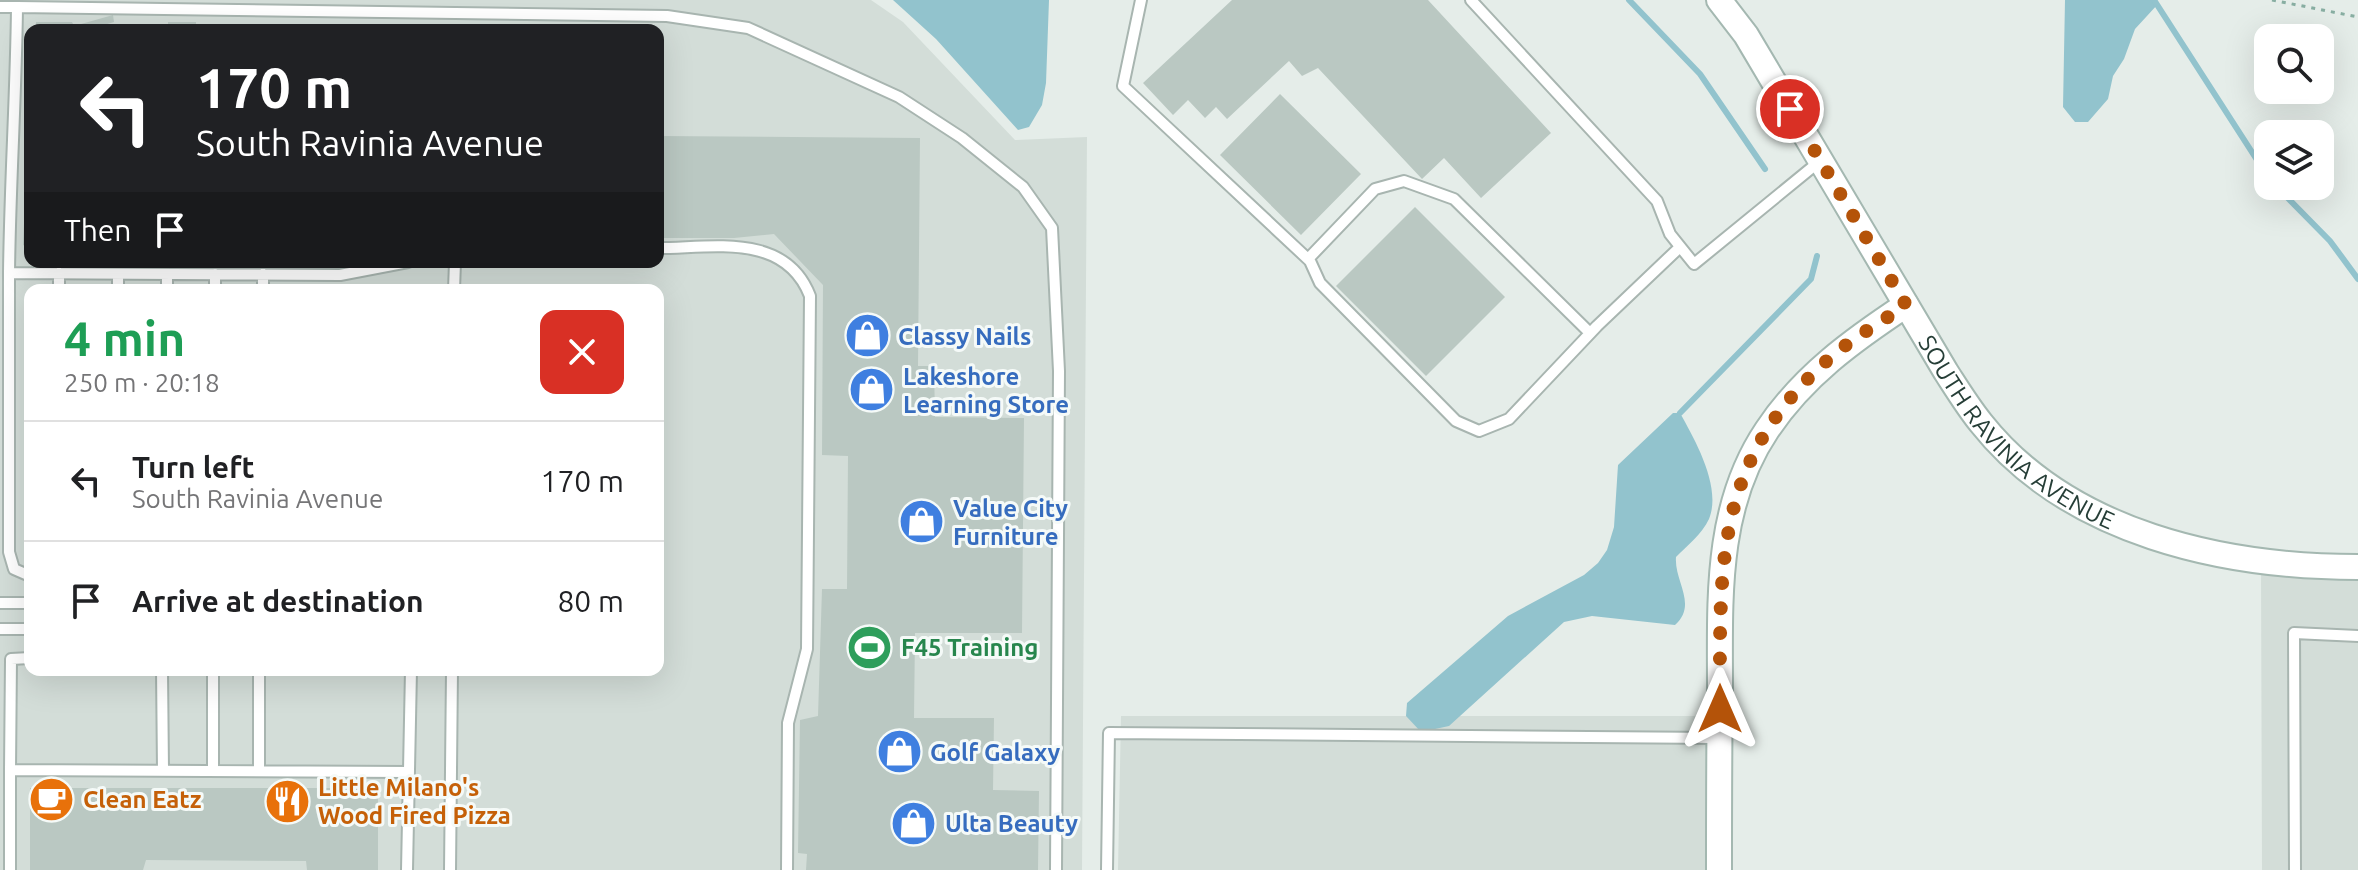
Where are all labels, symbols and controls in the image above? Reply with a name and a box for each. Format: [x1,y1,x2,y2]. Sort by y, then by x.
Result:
map controls [2254,24,2334,200]
button: search [2254,24,2334,104]
icon: left [64,56,168,160]
text: 170 m [196,56,352,119]
pin [1756,75,1824,143]
icon: arrive [1768,87,1812,131]
button: layers [2254,120,2334,200]
text: South Ravinia Avenue [196,122,544,163]
icon: arrive [148,208,192,252]
text: Then [64,213,132,247]
button: close [540,310,624,394]
text: 4 min [64,311,185,365]
shop icon: Classy Nails [843,312,891,360]
place label: Classy Nails [898,323,1031,350]
street label: SOUTH RAVINIA AVENUE [1914,330,2119,534]
place label: Lakeshore Learning Store [903,363,1069,418]
shop icon: Lakeshore Learning Store [848,366,896,414]
text: 250 m · 20:18 [64,368,220,397]
text: Turn left [132,450,254,484]
icon: left [64,459,108,503]
text: 170 m [540,464,624,498]
text: South Ravinia Avenue [132,484,383,513]
place label: Value City Furniture [953,495,1068,550]
shop icon: Value City Furniture [898,498,946,546]
icon: arrive [64,579,108,623]
text: Arrive at destination [132,584,424,618]
text: 80 m [557,584,624,618]
sports icon: F45 Training [846,623,894,671]
place label: F45 Training [901,634,1038,661]
position arrow [1678,667,1762,751]
shop icon: Golf Galaxy [875,728,923,776]
place label: Golf Galaxy [930,739,1061,766]
place label: Little Milano's Wood Fired Pizza [318,774,511,829]
cafe icon: Clean Eatz [28,775,76,823]
restaurant icon: Little Milano's Wood Fired Pizza [263,777,311,825]
place label: Clean Eatz [83,786,201,813]
shop icon: Ulta Beauty [890,799,938,847]
place label: Ulta Beauty [945,810,1078,837]

